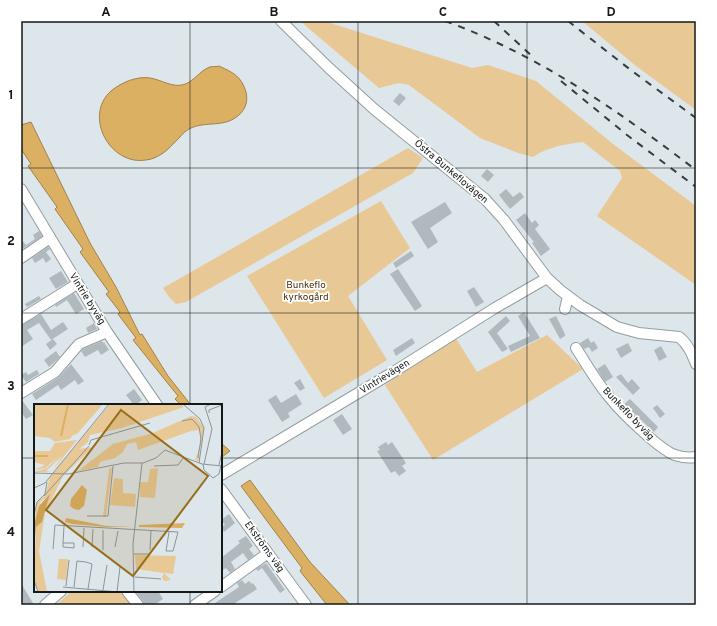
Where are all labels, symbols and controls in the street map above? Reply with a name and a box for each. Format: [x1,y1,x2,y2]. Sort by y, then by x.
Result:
text: A [101,5,111,21]
text: B [270,5,279,21]
text: C [439,5,447,21]
text: D [606,5,616,21]
text: 1 [8,88,14,104]
street label: Östra Bunkeflovägen [411,137,491,207]
text: 2 [7,234,15,250]
street label: Vintrie byväg [66,271,108,327]
park label: Bunkeflo kyrkogård [283,279,329,304]
street label: Vintrievägen [358,357,412,397]
text: 3 [7,379,15,395]
street label: Bunkeflo byväg [599,385,657,443]
inset map [34,404,222,592]
street label: Ekströms väg [241,519,287,575]
text: 4 [7,525,15,541]

